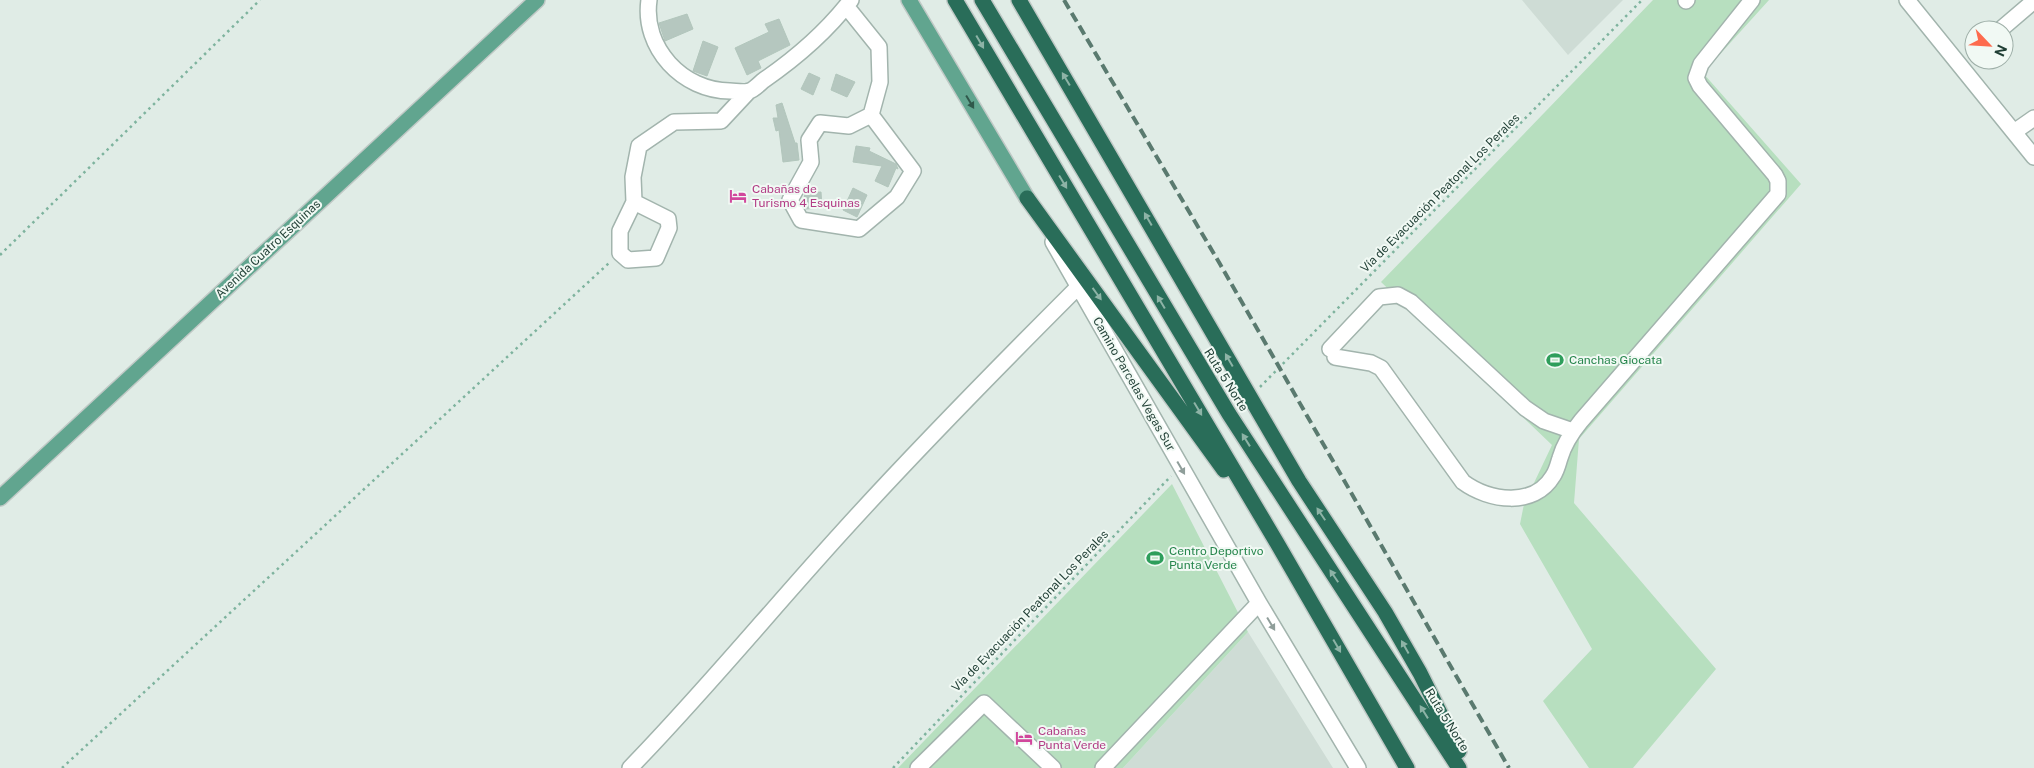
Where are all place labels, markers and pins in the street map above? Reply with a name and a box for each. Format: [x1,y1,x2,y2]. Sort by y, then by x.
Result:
place label: Cabañas de Turismo 4 Esquinas [752,182,860,210]
hotel icon: Cabañas de Turismo 4 Esquinas [728,186,748,206]
sports icon: Canchas Giocata [1545,350,1565,370]
place label: Canchas Giocata [1569,353,1662,367]
place label: Centro Deportivo Punta Verde [1169,544,1264,572]
sports icon: Centro Deportivo Punta Verde [1145,548,1165,568]
place label: Cabañas Punta Verde [1038,724,1106,752]
hotel icon: Cabañas Punta Verde [1014,728,1034,748]

